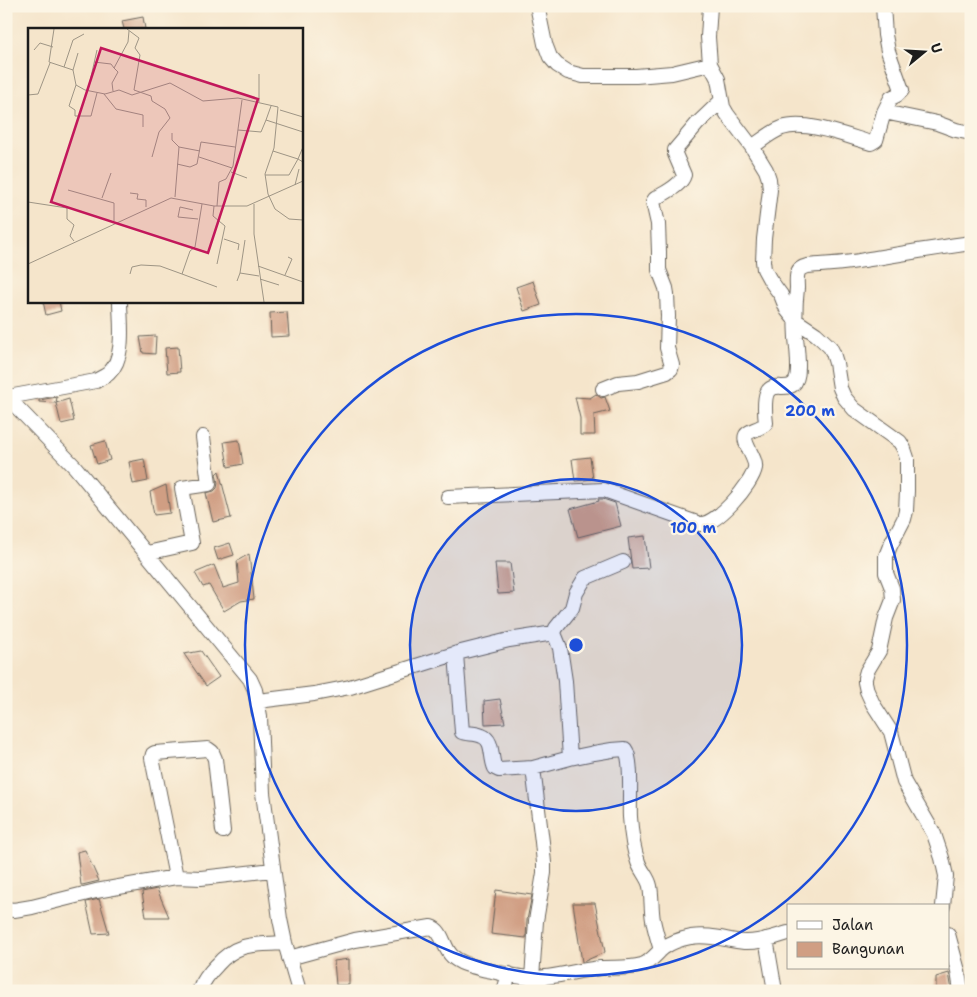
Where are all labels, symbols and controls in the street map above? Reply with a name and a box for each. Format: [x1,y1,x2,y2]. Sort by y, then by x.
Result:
inset map [28,28,302,302]
north arrow [900,28,950,78]
text: U [926,41,946,55]
text: 200 m [785,401,835,421]
text: 100 m [670,518,716,538]
centre of rings [567,636,585,654]
legend [787,904,950,970]
text: Jalan [832,915,873,935]
text: Bangunan [832,939,904,959]

